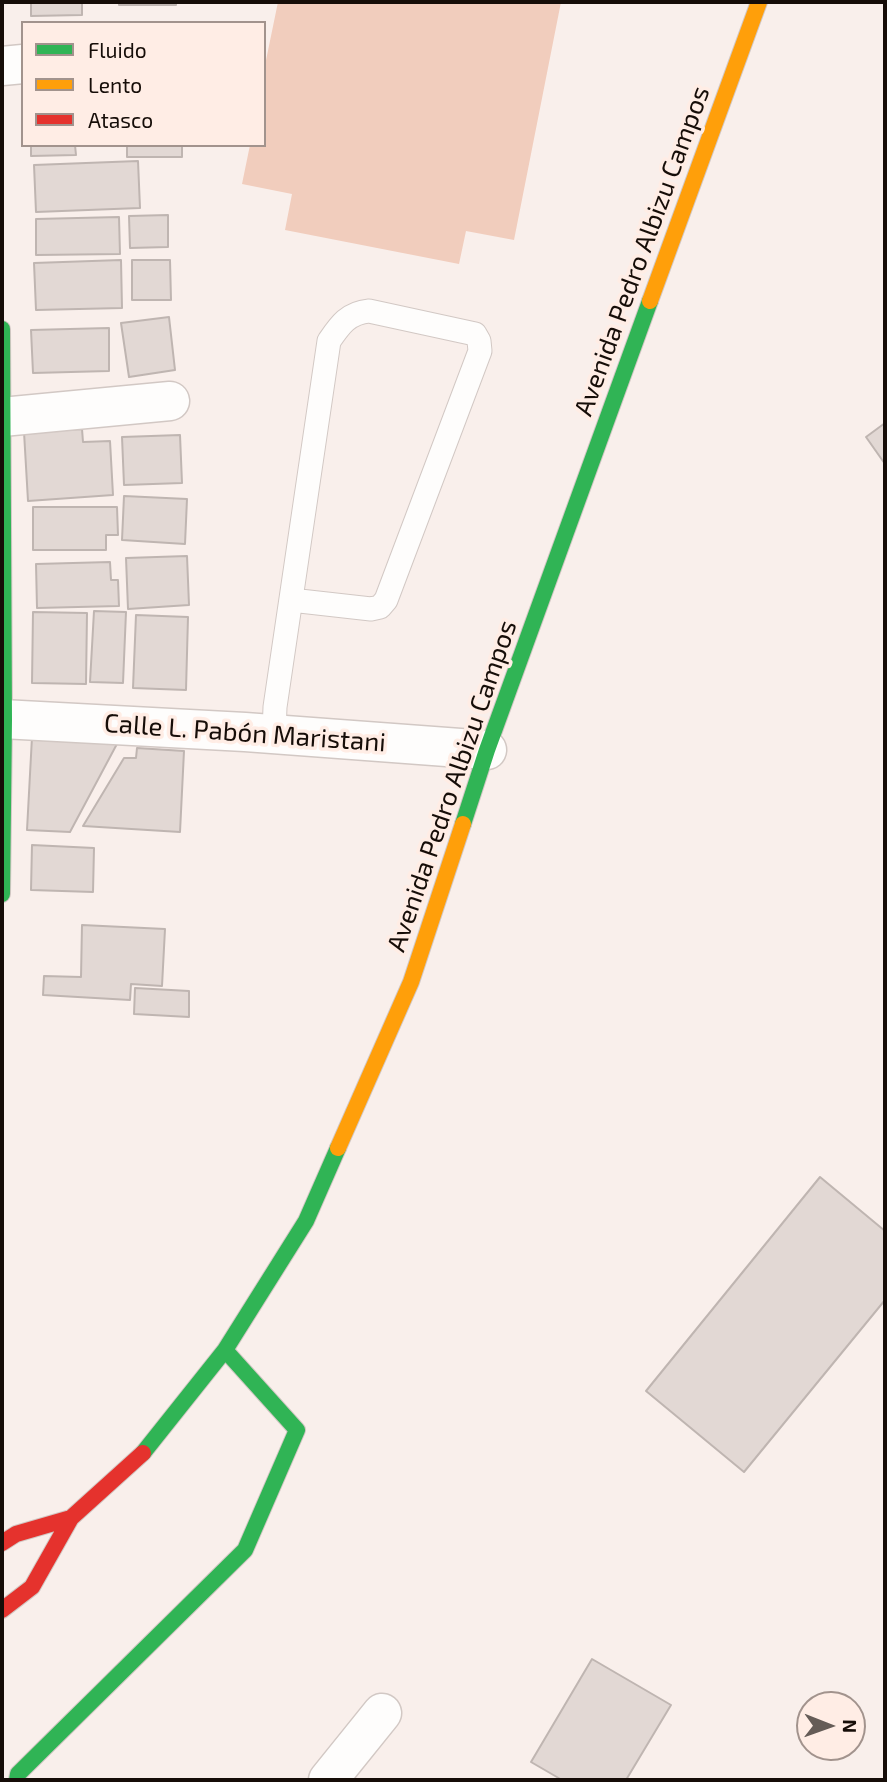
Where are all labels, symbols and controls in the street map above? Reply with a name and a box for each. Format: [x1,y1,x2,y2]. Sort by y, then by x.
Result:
legend [21,21,266,147]
text: Fluido [88,37,147,62]
text: Lento [88,72,142,97]
street label: Avenida Pedro Albizu Campos [568,82,716,420]
text: Atasco [88,107,153,132]
street label: Avenida Pedro Albizu Campos [381,616,523,956]
street label: Calle L. Pabón Maristani [103,708,387,758]
north arrow [796,1691,866,1761]
text: N [839,1719,862,1733]

